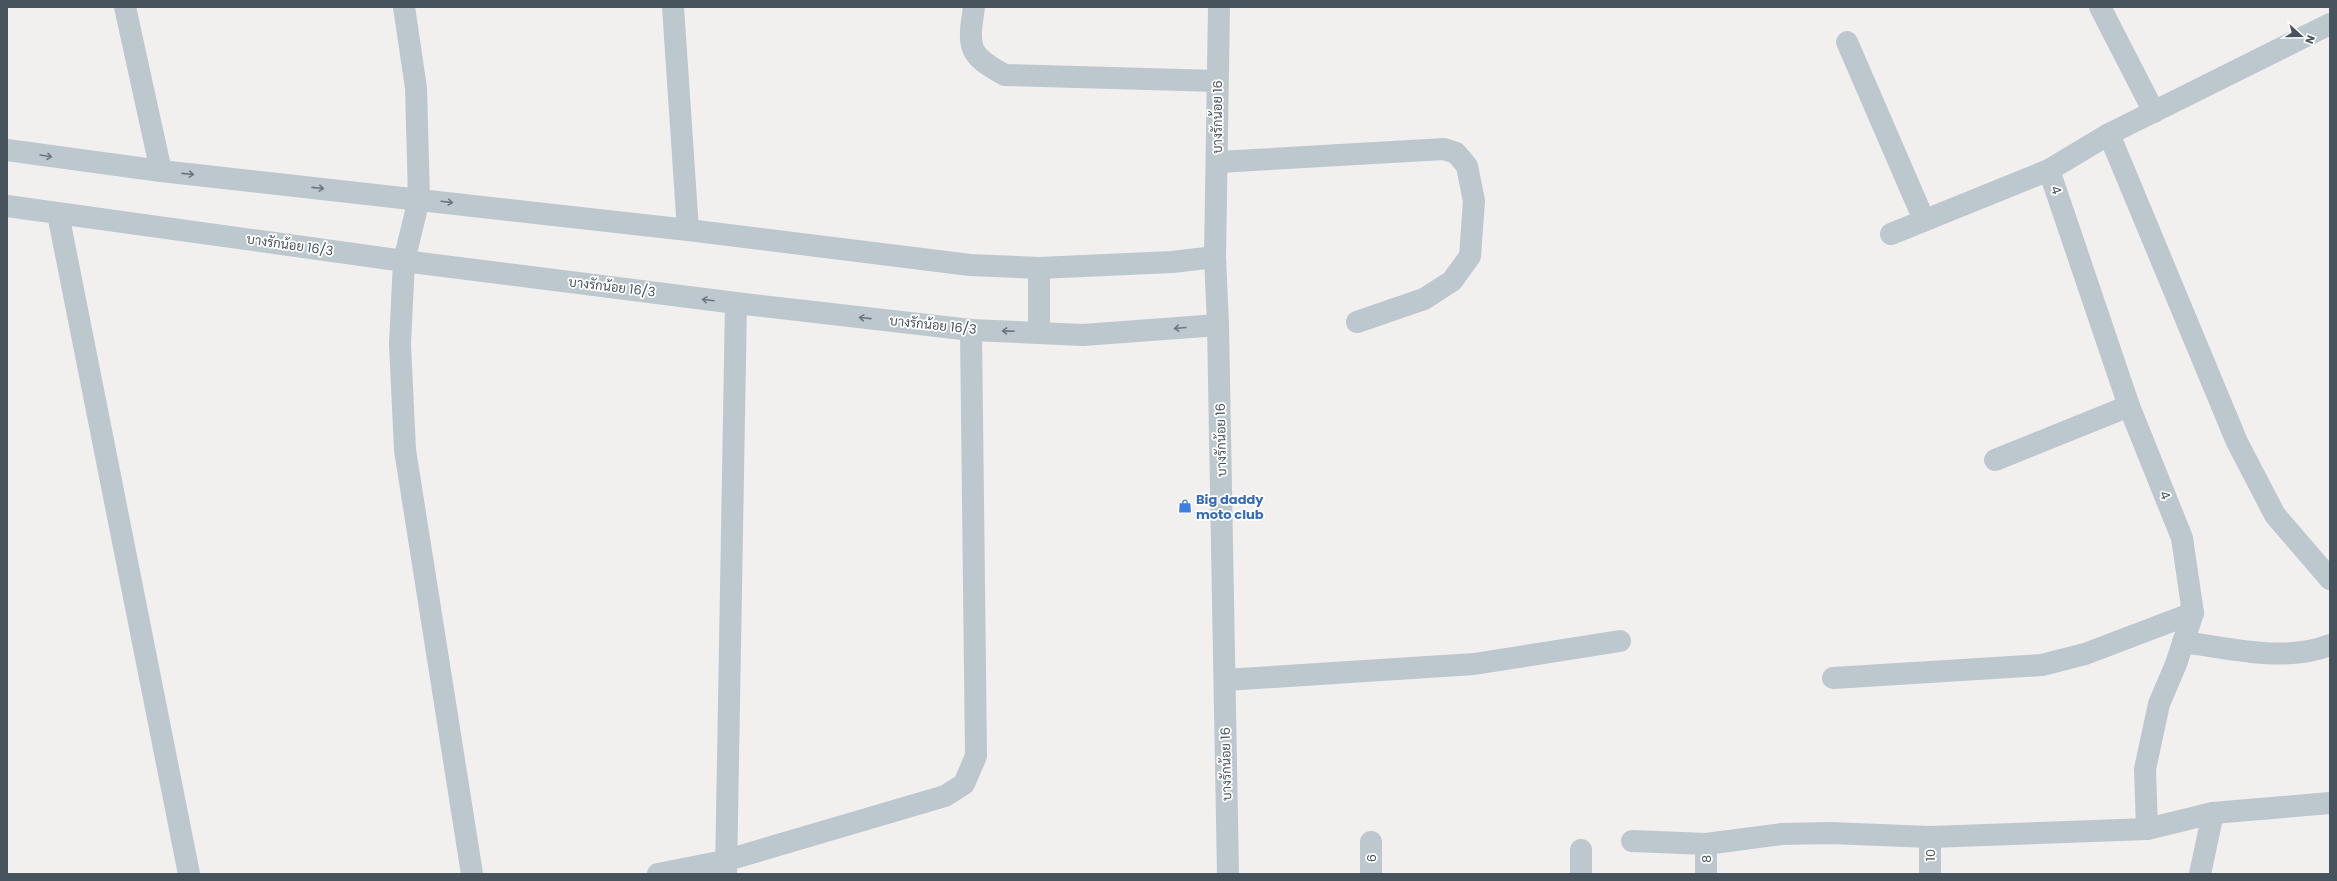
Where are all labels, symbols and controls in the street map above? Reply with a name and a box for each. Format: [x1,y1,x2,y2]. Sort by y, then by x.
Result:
north arrow [2281,16,2321,56]
text: N [2301,33,2319,46]
street label: บางรักน้อย 16 [1208,80,1227,154]
one-way arrow [39,152,52,160]
one-way arrow [181,170,194,178]
street label: 4 [2046,183,2066,197]
one-way arrow [311,184,324,192]
one-way arrow [440,199,453,206]
street label: บางรักน้อย 16/3 [245,230,335,260]
street label: บางรักน้อย 16/3 [567,272,657,302]
one-way arrow [702,296,715,303]
street label: บางรักน้อย 16/3 [889,311,977,339]
one-way arrow [859,314,872,321]
one-way arrow [1174,325,1187,332]
one-way arrow [1002,327,1015,334]
street label: บางรักน้อย 16 [1211,403,1231,477]
street label: 4 [2155,488,2175,502]
place label: Big daddy moto club [1196,490,1264,524]
shop icon: Big daddy moto club [1177,498,1193,514]
street label: บางรักน้อย 16 [1216,727,1236,801]
street label: 10 [1921,849,1940,861]
street label: 6 [1362,854,1381,862]
street label: 8 [1697,855,1716,863]

